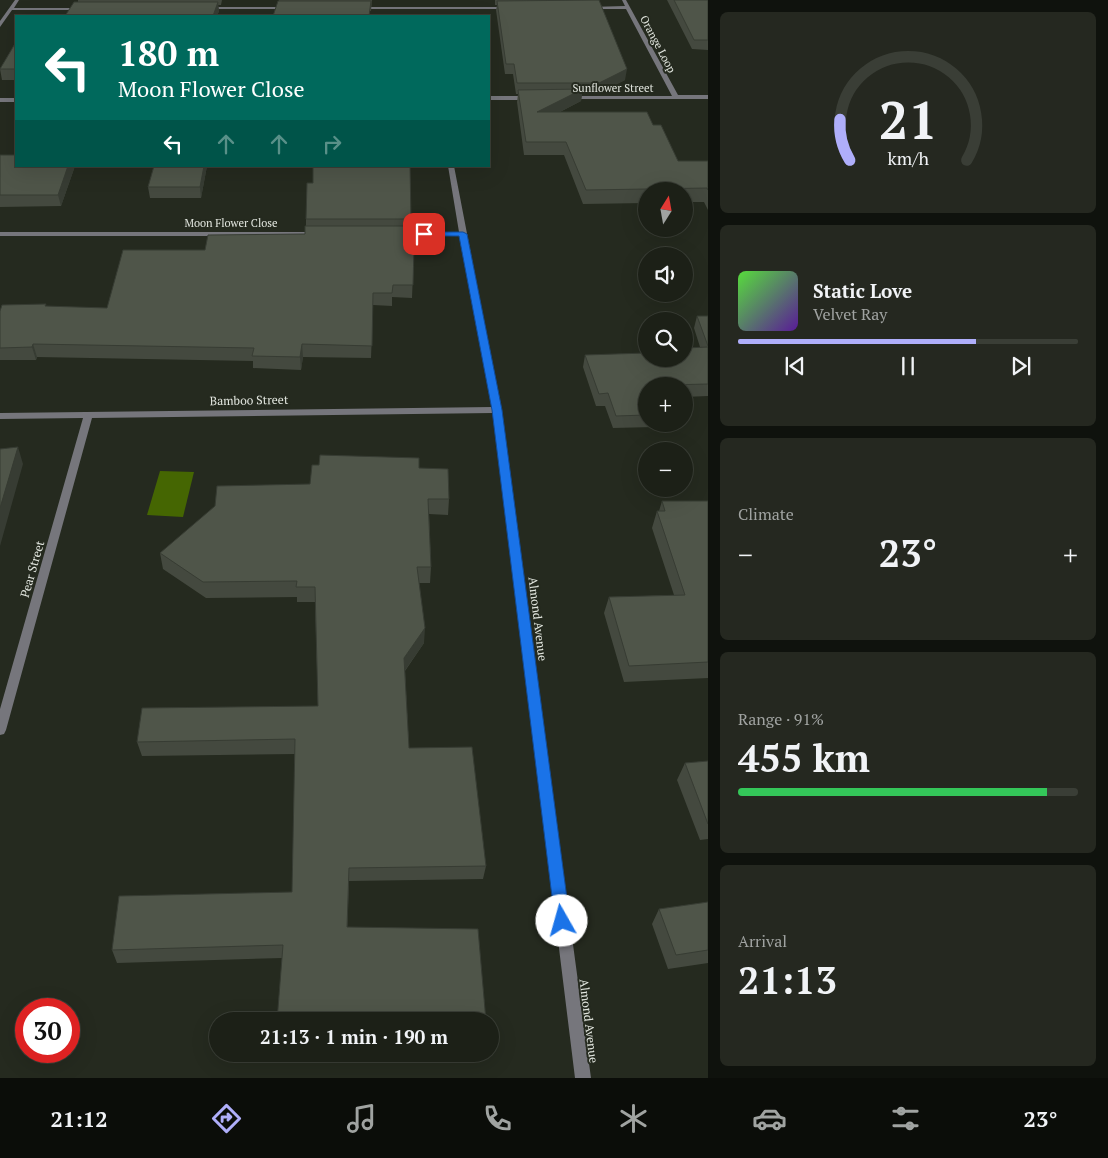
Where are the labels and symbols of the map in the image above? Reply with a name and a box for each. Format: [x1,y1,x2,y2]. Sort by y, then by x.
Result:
street label: Orange Loop [637,13,679,75]
street label: Sunflower Street [572,81,654,95]
north arrow [638,182,692,238]
pin [403,213,445,255]
street label: Moon Flower Close [184,216,278,230]
street label: Bamboo Street [210,392,289,408]
street label: Pear Street [17,538,47,599]
street label: Almond Avenue [525,576,551,662]
position arrow [535,894,587,946]
street label: Almond Avenue [576,978,602,1064]
speed limit sign: 30 [15,998,80,1063]

